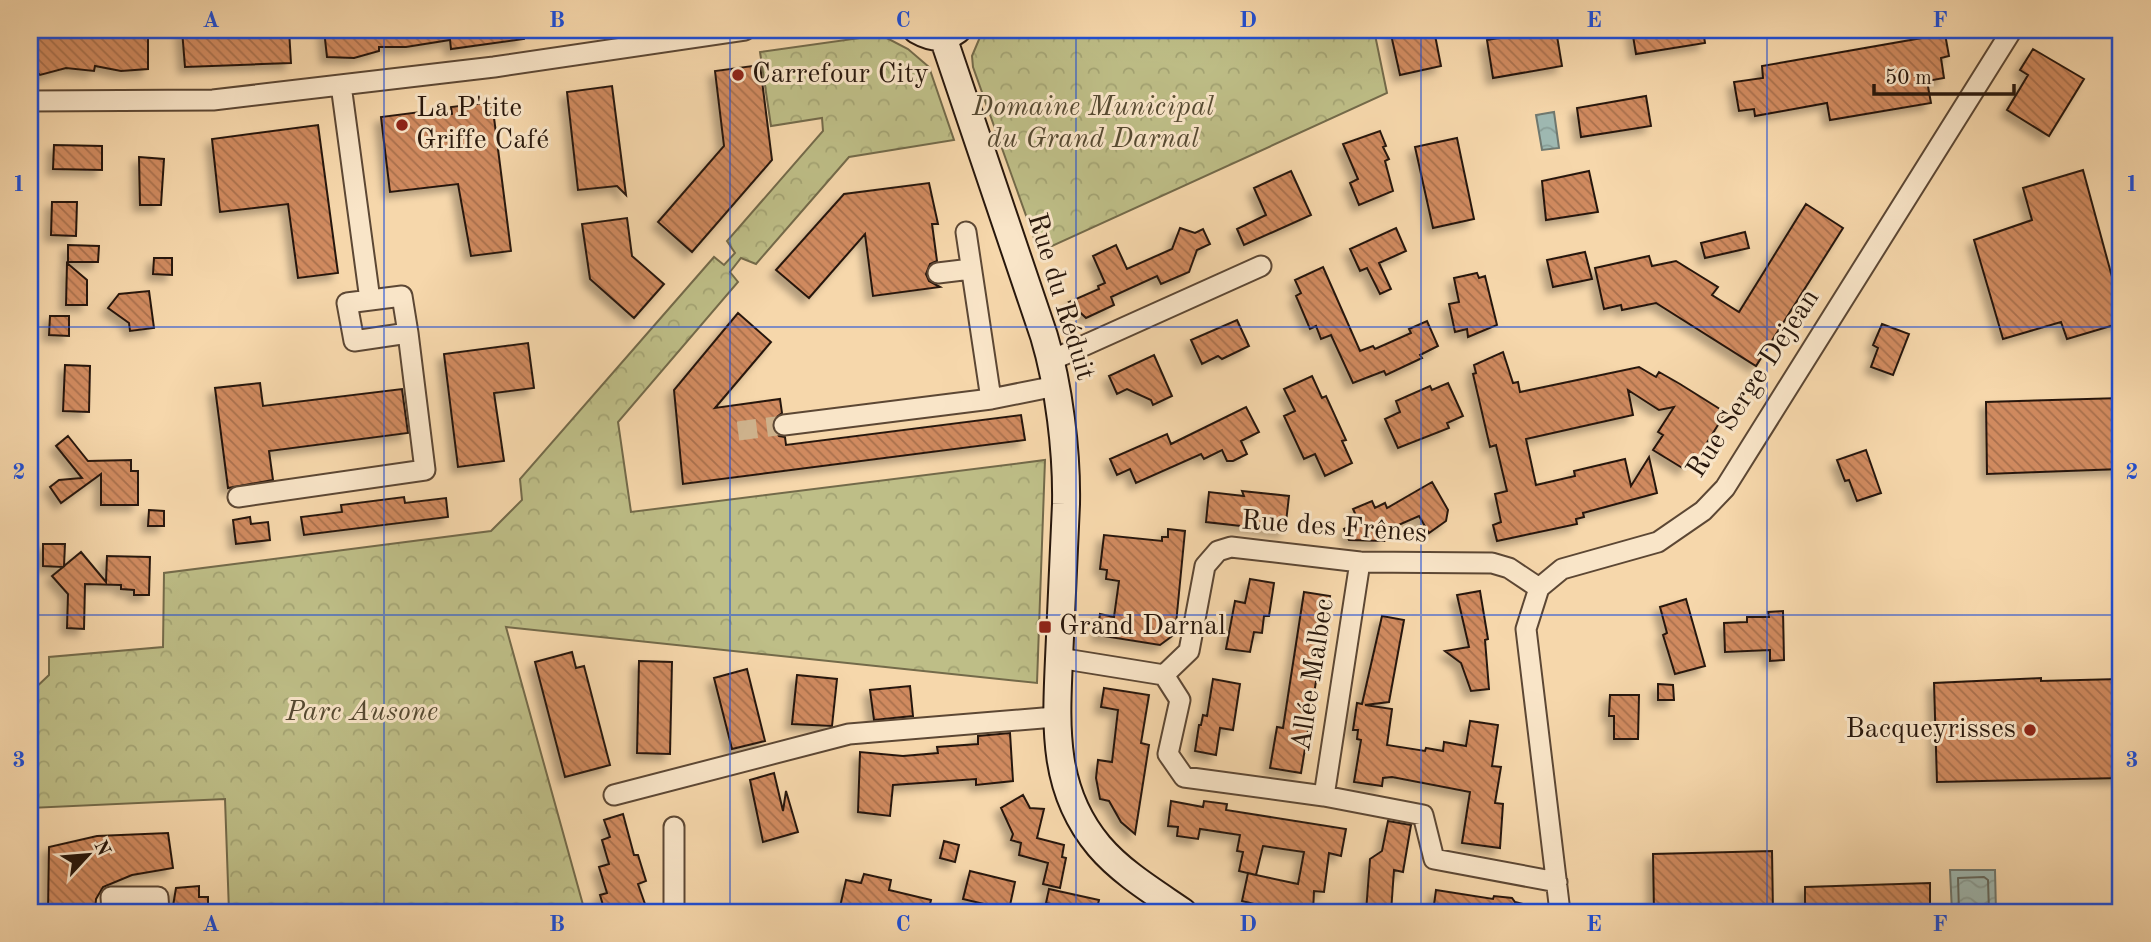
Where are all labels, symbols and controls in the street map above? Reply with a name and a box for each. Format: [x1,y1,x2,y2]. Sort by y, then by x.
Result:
text: A [202,9,220,32]
text: B [549,9,565,32]
text: C [895,9,911,32]
text: D [1239,9,1257,32]
text: E [1586,9,1602,32]
text: F [1932,9,1948,32]
scale bar [1874,52,2014,96]
place label: Carrefour City [752,61,929,89]
marker: Carrefour City [730,67,746,83]
text: 50 m [1885,68,1932,89]
park label: Domaine Municipal du Grand Darnal [971,94,1214,154]
place label: La P'tite Griffe Café [416,95,549,155]
marker: La P'tite Griffe Café [394,117,410,133]
text: 1 [12,173,26,196]
text: 1 [2125,173,2139,196]
street label: Rue du Réduit [1021,210,1099,384]
street label: Rue Serge Dejean [1683,285,1825,483]
text: 2 [12,461,26,484]
text: 2 [2125,461,2139,484]
street label: Rue des Frênes [1240,508,1428,548]
street label: Allée Malbec [1288,597,1340,753]
place label: Grand Darnal [1059,613,1226,641]
marker: Grand Darnal [1037,619,1053,635]
park label: Parc Ausone [285,699,438,727]
place label: Bacqueyrisses [1846,716,2016,744]
marker: Bacqueyrisses [2022,722,2038,738]
text: 3 [12,749,26,772]
text: 3 [2125,749,2139,772]
north arrow [52,820,122,890]
text: N [89,838,113,860]
text: A [202,913,220,936]
text: B [549,913,565,936]
text: C [895,913,911,936]
text: D [1239,913,1257,936]
text: E [1586,913,1602,936]
text: F [1932,913,1948,936]

